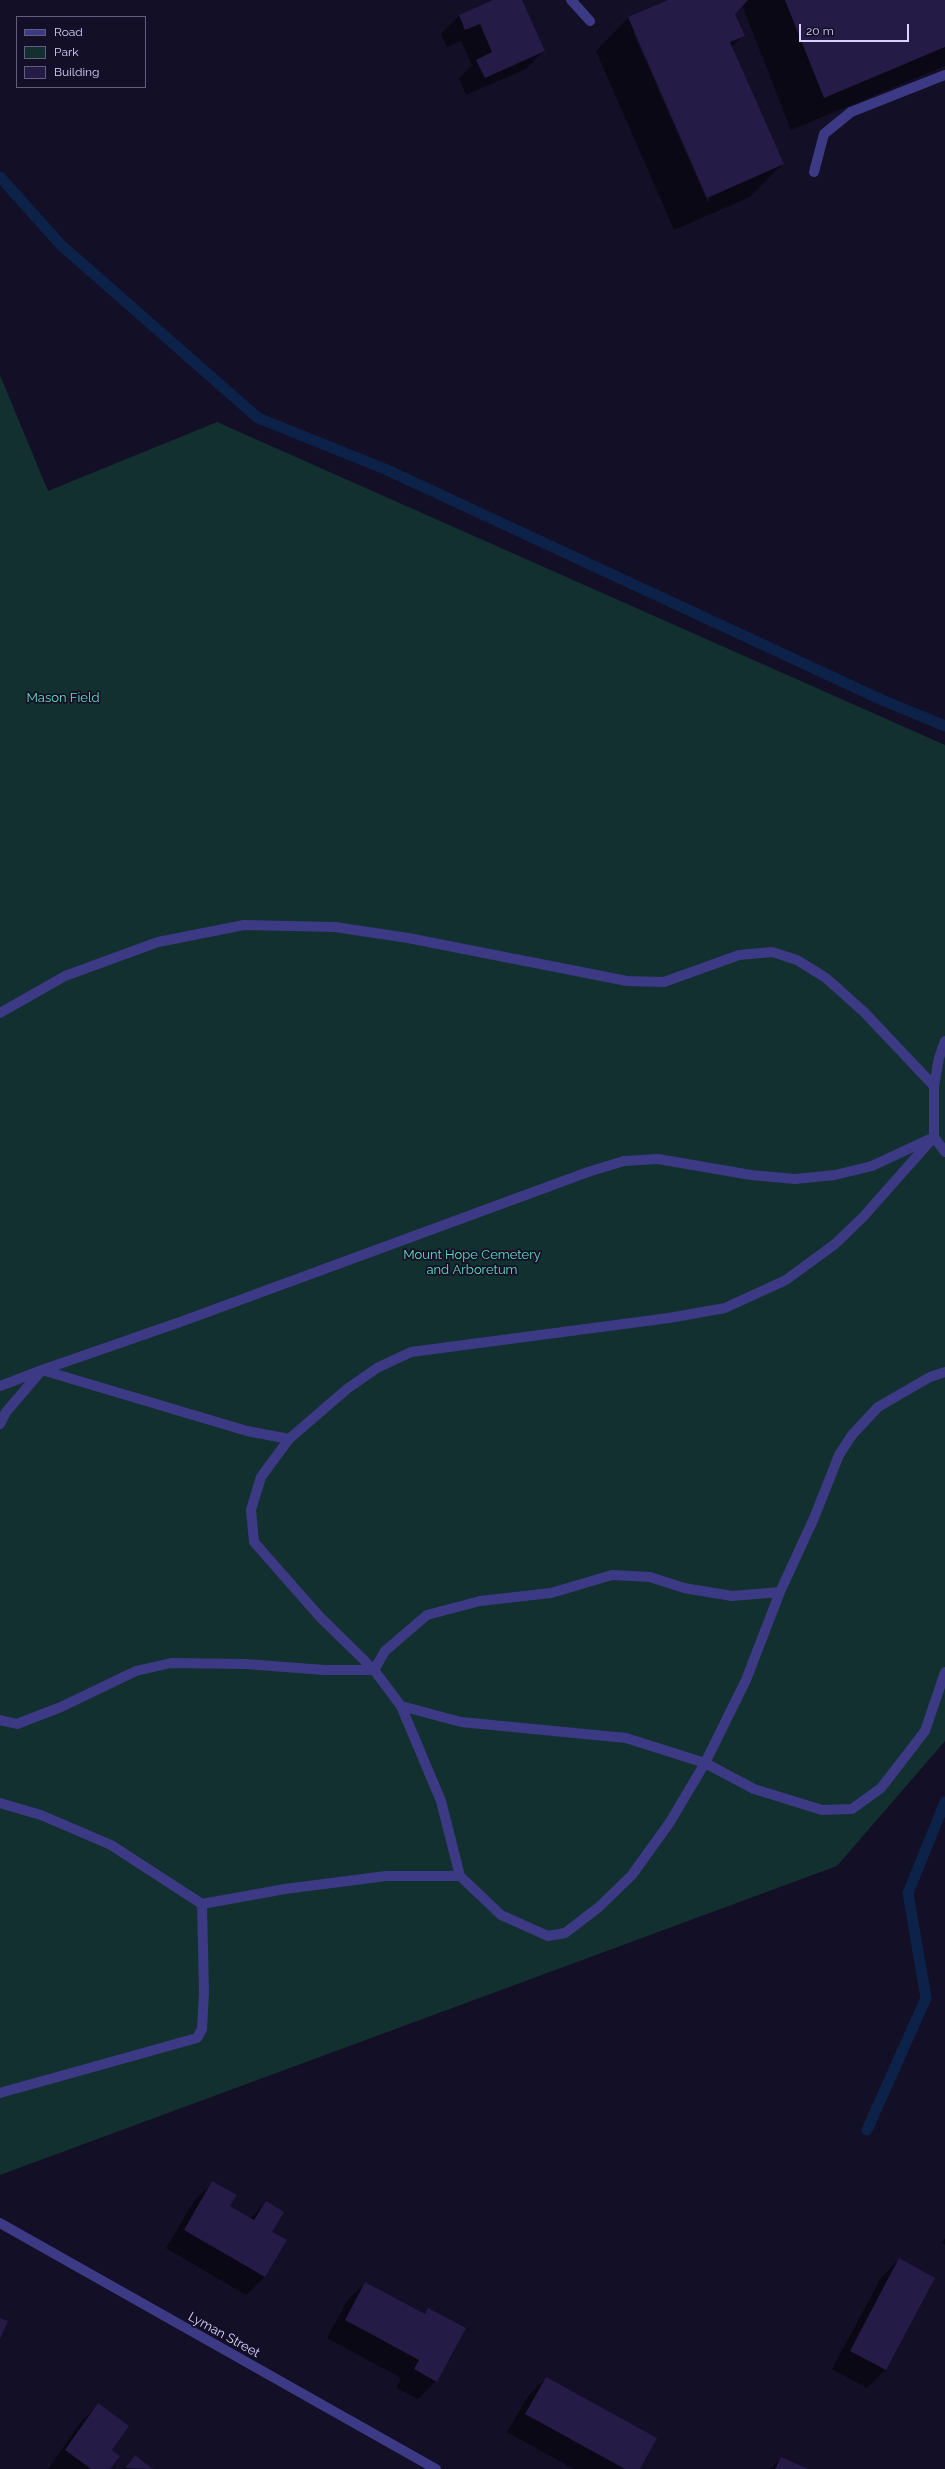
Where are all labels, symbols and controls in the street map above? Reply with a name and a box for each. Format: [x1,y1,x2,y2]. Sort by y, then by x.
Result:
legend [16,16,146,88]
scale bar [801,16,911,42]
text: 20 m [806,24,834,38]
text: Road [54,25,83,39]
text: Park [54,45,79,59]
text: Building [54,65,100,79]
park label: Mason Field [26,690,100,706]
park label: Mount Hope Cemetery and Arboretum [403,1247,541,1278]
street label: Lyman Street [185,2309,263,2361]

